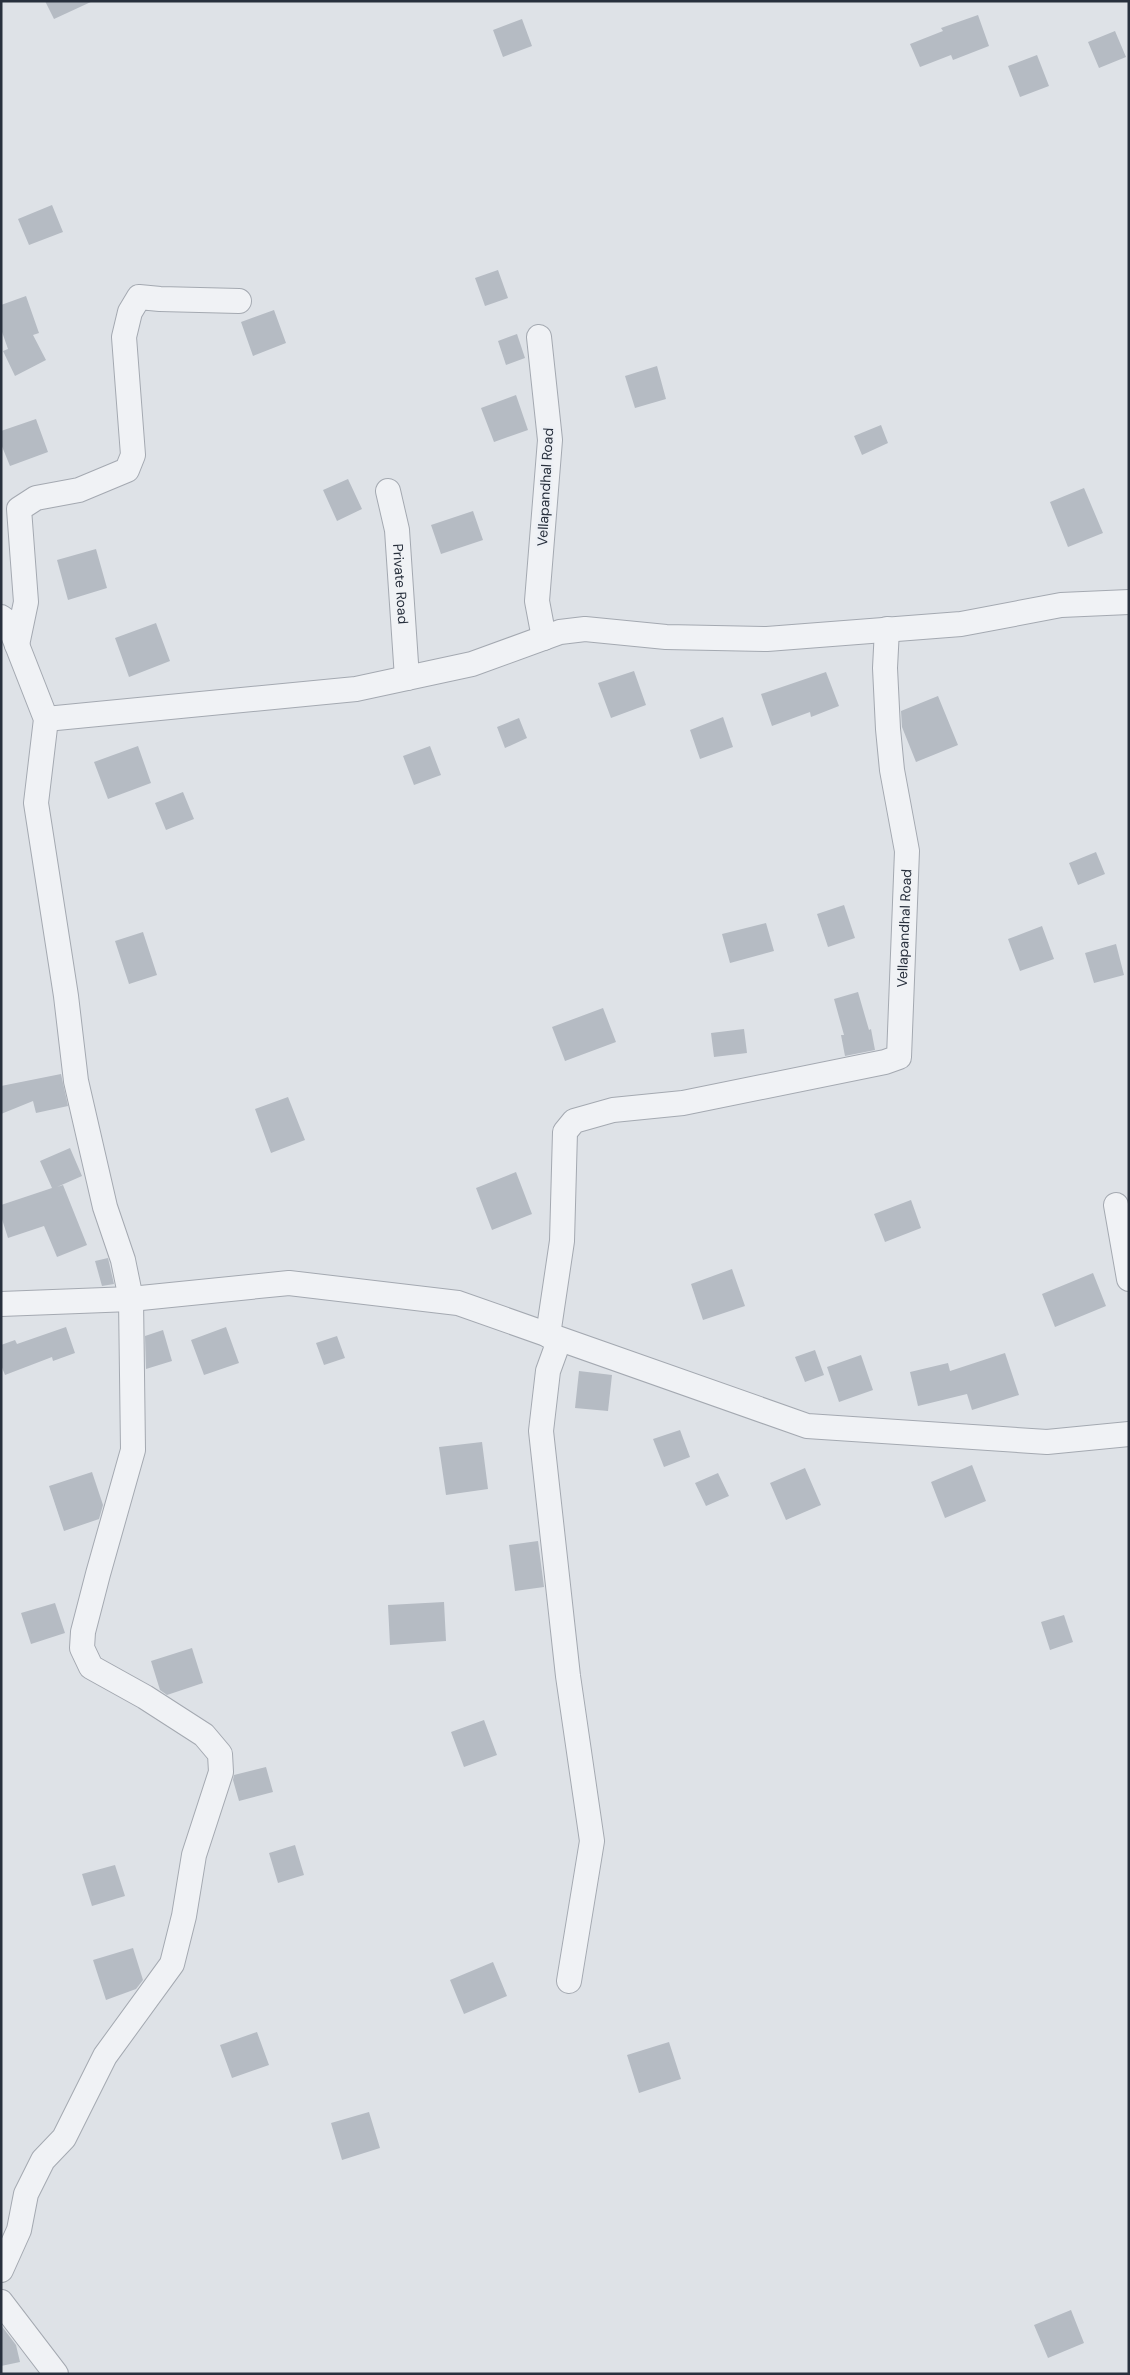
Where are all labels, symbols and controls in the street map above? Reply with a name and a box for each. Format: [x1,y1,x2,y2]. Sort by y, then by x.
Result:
street label: Vellapandhal Road [533,427,557,547]
street label: Private Road [389,543,412,625]
street label: Vellapandhal Road [893,869,915,988]

